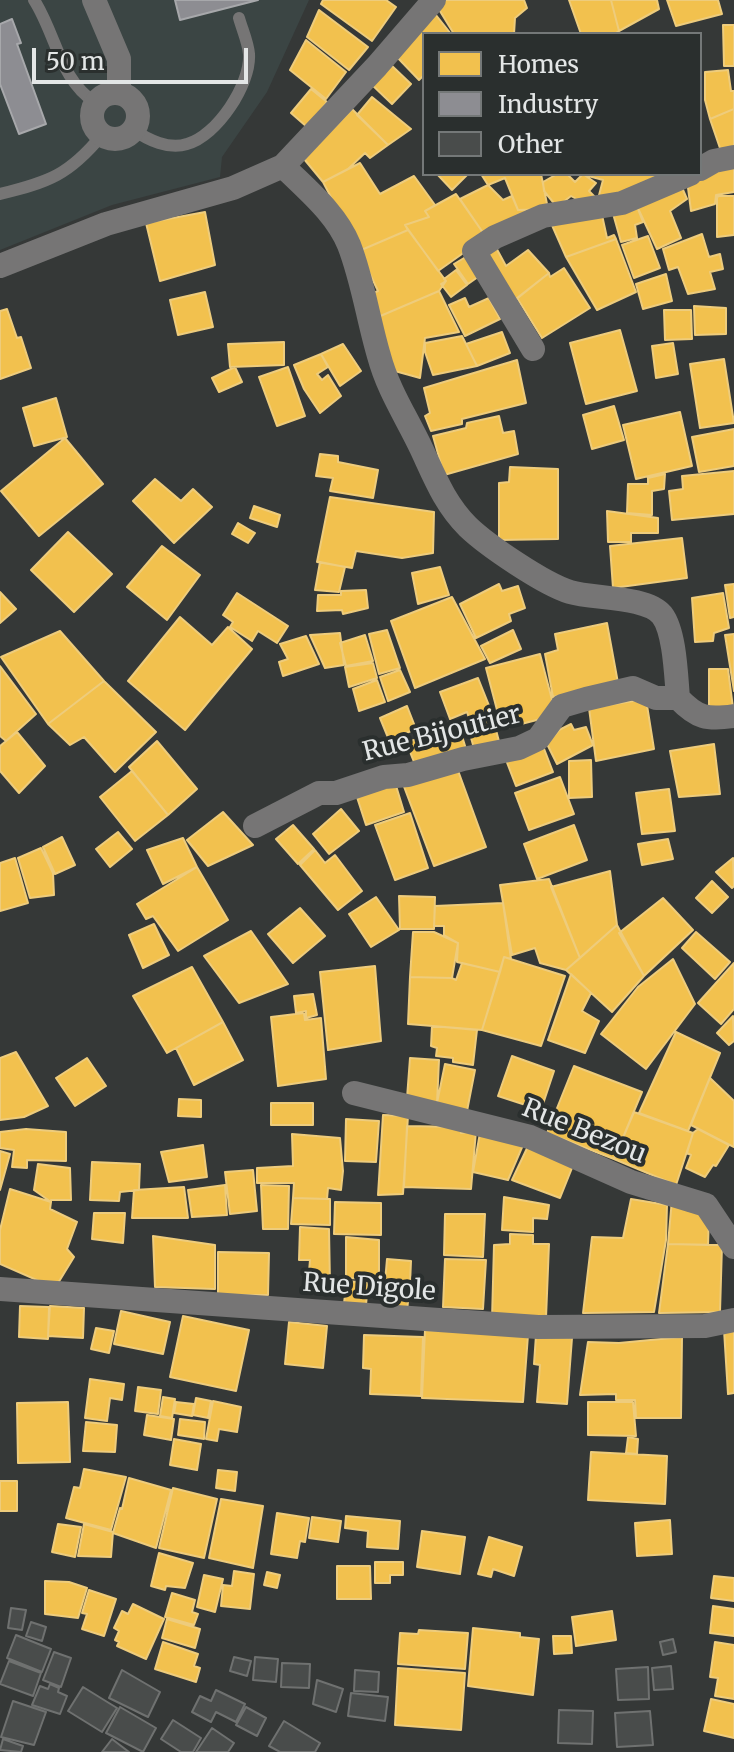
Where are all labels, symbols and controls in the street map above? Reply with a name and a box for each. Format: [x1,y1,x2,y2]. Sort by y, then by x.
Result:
scale bar [36,32,252,82]
legend [422,32,702,176]
text: 50 m [46,46,105,77]
text: Homes [498,49,579,80]
text: Industry [498,89,598,120]
text: Other [498,129,564,160]
street label: Rue Bijoutier [360,699,524,769]
street label: Rue Bezou [517,1093,651,1171]
street label: Rue Digole [301,1268,437,1308]

